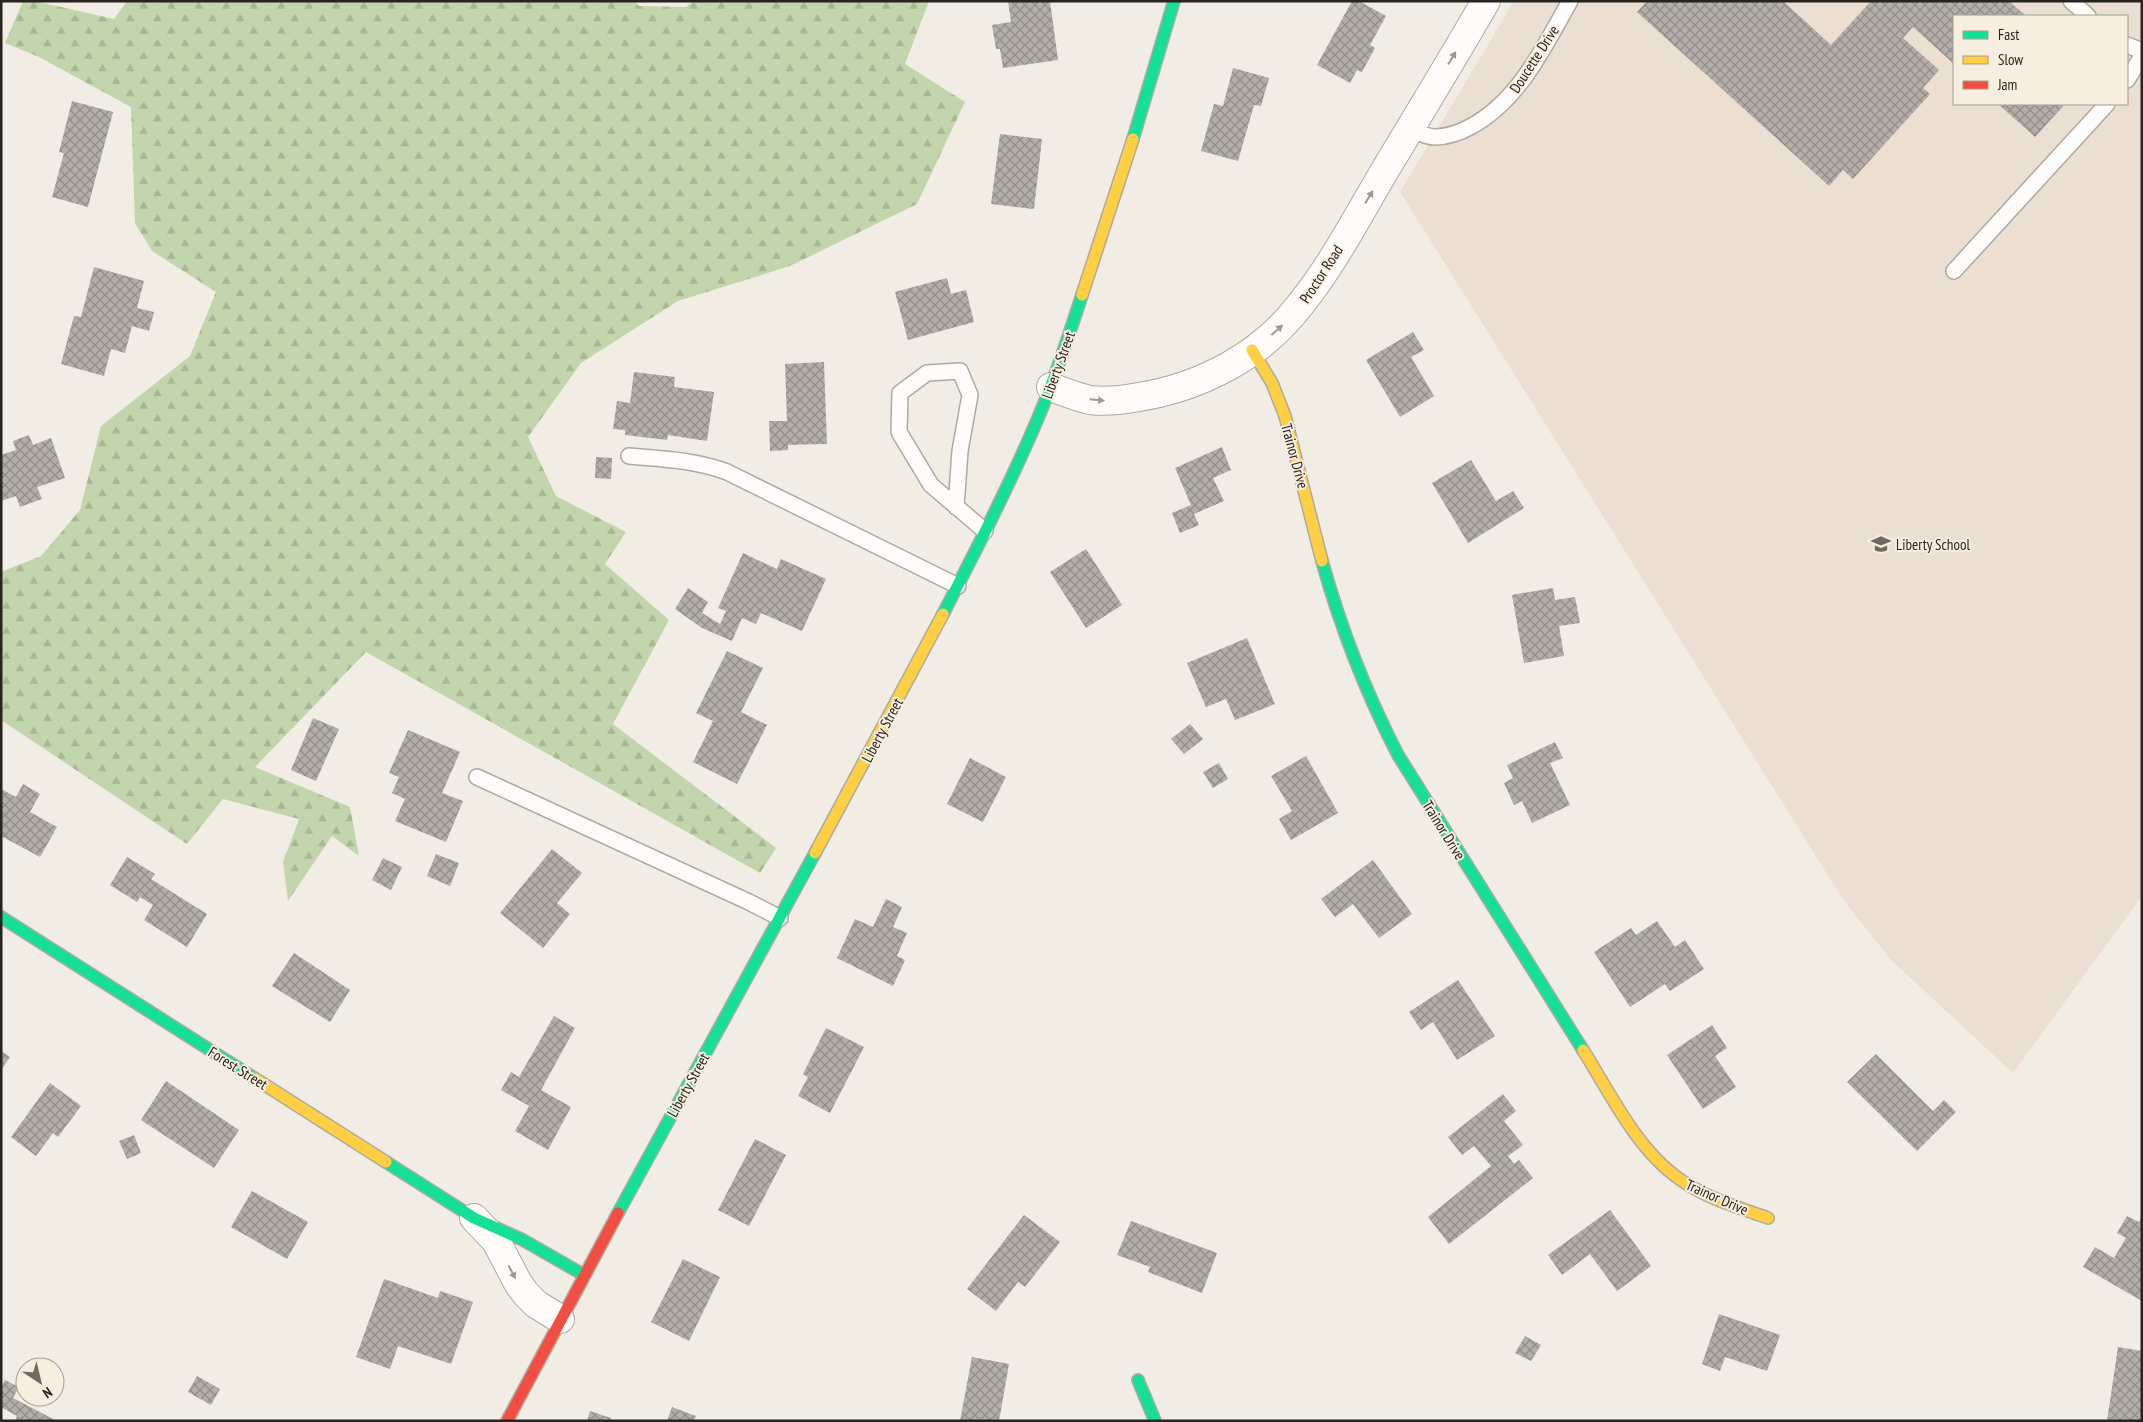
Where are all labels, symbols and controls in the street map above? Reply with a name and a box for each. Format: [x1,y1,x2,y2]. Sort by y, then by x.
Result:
legend [1953,15,2128,105]
street label: Doucette Drive [1505,22,1563,96]
text: Fast [1998,25,2019,44]
text: Slow [1998,50,2023,69]
one-way arrow [1448,51,1457,64]
text: Jam [1997,75,2017,94]
one-way arrow [1364,191,1373,204]
street label: Proctor Road [1295,241,1347,307]
one-way arrow [1270,325,1283,336]
street label: Liberty Street [1037,329,1079,401]
one-way arrow [1090,396,1106,404]
street label: Trainor Drive [1277,421,1313,491]
school or university icon: Liberty School [1870,533,1892,555]
place label: Liberty School [1896,535,1970,554]
street label: Liberty Street [857,695,907,765]
street label: Trainor Drive [1418,797,1470,863]
street label: Forest Street [205,1042,271,1094]
street label: Liberty Street [663,1050,713,1120]
street label: Trainor Drive [1683,1175,1751,1219]
one-way arrow [508,1265,516,1279]
north arrow [15,1357,65,1407]
text: N [39,1383,56,1402]

